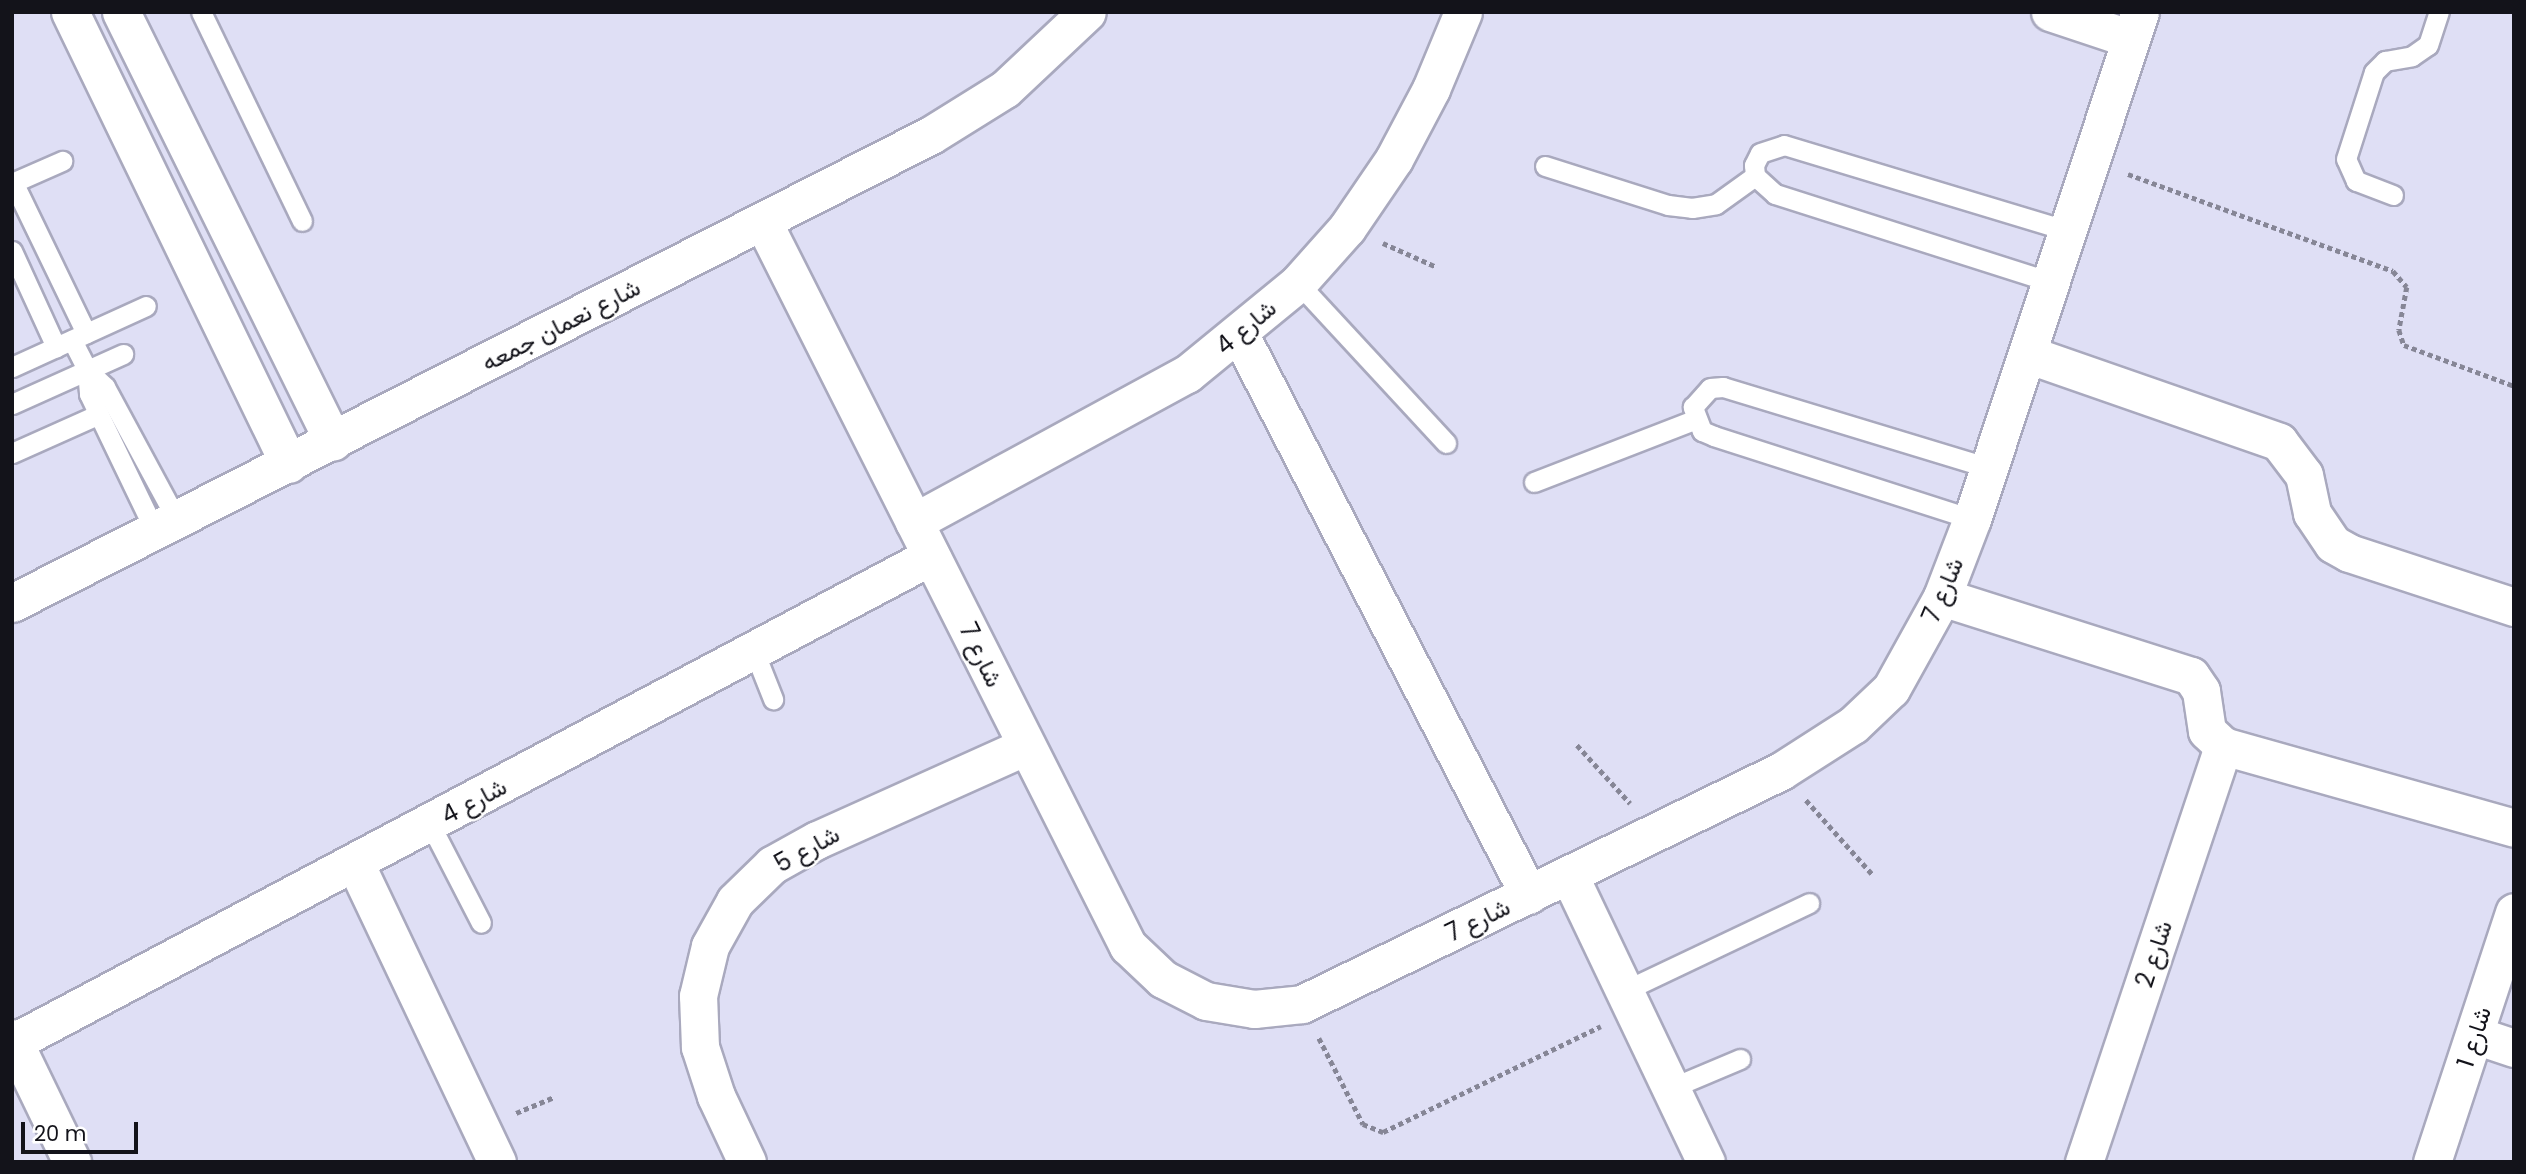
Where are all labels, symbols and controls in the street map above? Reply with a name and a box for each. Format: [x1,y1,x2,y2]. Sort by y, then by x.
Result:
street label: شارع نعمان جمعه [477,273,645,377]
street label: شارع 4 [1210,294,1282,360]
street label: شارع 7 [1917,553,1969,627]
street label: شارع 7 [953,618,1009,692]
street label: شارع 4 [436,772,512,830]
street label: شارع 5 [770,819,844,879]
street label: شارع 7 [1441,892,1515,948]
street label: شارع 2 [2130,917,2178,991]
street label: شارع 1 [2451,1003,2497,1071]
scale bar [24,1108,142,1152]
text: 20 m [34,1119,87,1148]

